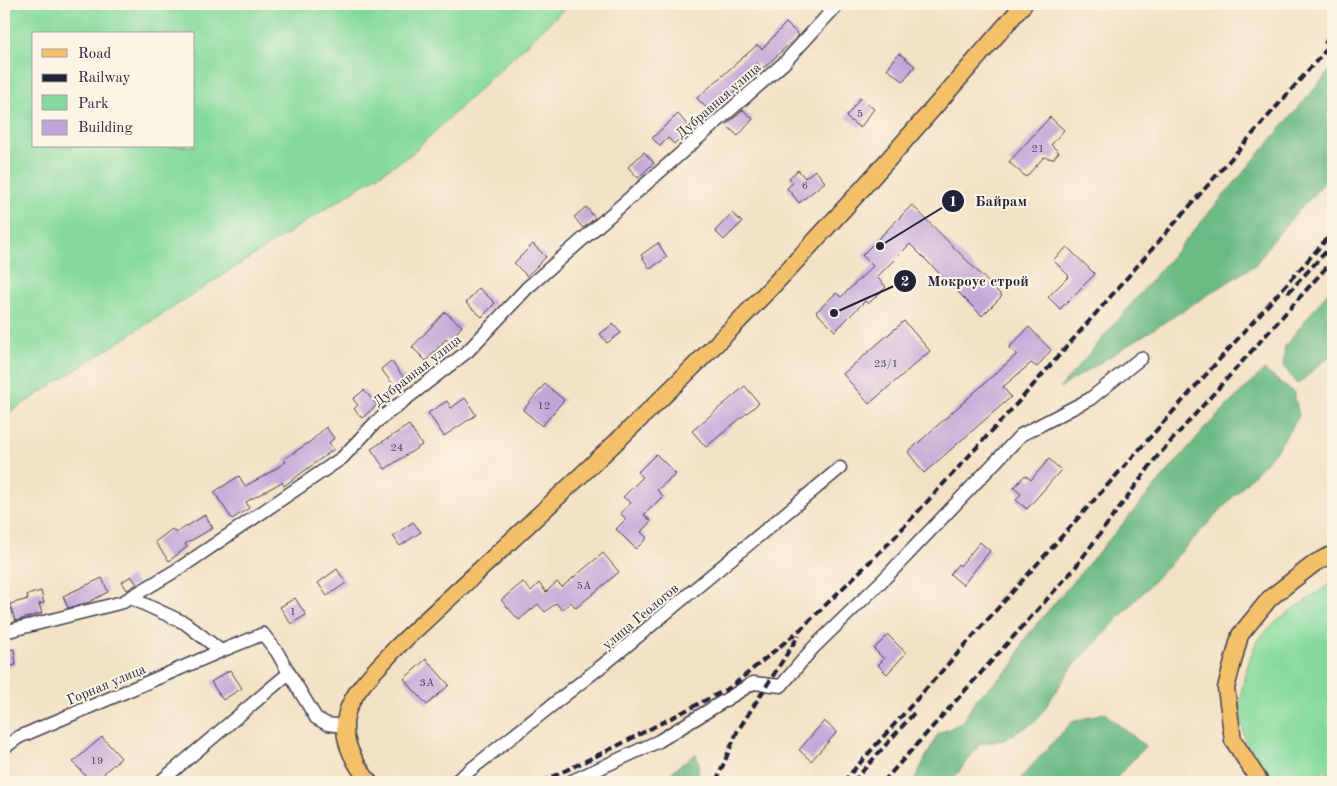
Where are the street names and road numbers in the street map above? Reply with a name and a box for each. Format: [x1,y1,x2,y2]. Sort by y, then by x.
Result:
street label: Дубравная улица [674,60,764,141]
street label: Дубравная улица [371,332,464,409]
street label: улица Геологов [600,581,681,652]
street label: Горная улица [65,662,148,708]

